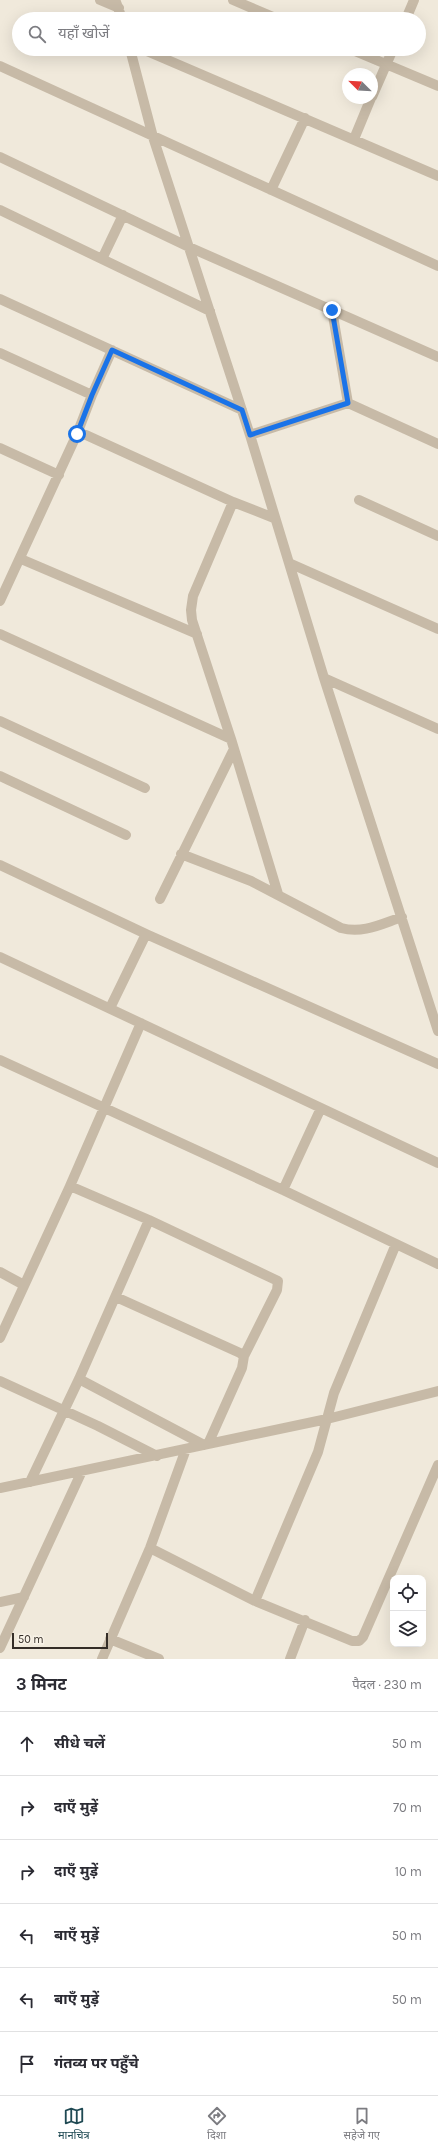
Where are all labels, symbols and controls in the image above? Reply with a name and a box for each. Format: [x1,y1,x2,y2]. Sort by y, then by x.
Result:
search box [12,12,426,56]
icon: search [26,23,48,45]
text: यहाँ खोजें [58,24,109,42]
north arrow [342,68,378,104]
route end [323,301,341,319]
route start [68,425,86,443]
map controls [390,1575,426,1647]
button: locate [390,1575,426,1611]
button: layers [390,1611,426,1647]
scale bar [12,1631,108,1650]
text: 50 m [18,1633,44,1646]
text: 3 मिनट [16,1674,67,1694]
text: पैदल · 230 m [352,1677,422,1692]
icon: ahead [16,1733,38,1755]
text: सीधे चलें [54,1734,105,1752]
text: 50 m [392,1736,422,1751]
icon: right [16,1797,38,1819]
text: दाएँ मुड़ें [54,1798,98,1816]
text: 70 m [393,1800,422,1815]
icon: right [16,1861,38,1883]
text: दाएँ मुड़ें [54,1862,98,1880]
text: 10 m [395,1864,422,1879]
icon: left [16,1925,38,1947]
text: बाएँ मुड़ें [54,1926,99,1944]
text: 50 m [392,1928,422,1943]
icon: left [16,1989,38,2011]
text: बाएँ मुड़ें [54,1990,99,2008]
text: 50 m [392,1992,422,2007]
icon: arrive [16,2053,38,2075]
text: गंतव्य पर पहुँचे [54,2054,139,2072]
tab: मानचित्र [58,2105,89,2143]
tab: दिशा [206,2105,228,2143]
tab: सहेजे गए [344,2105,380,2143]

